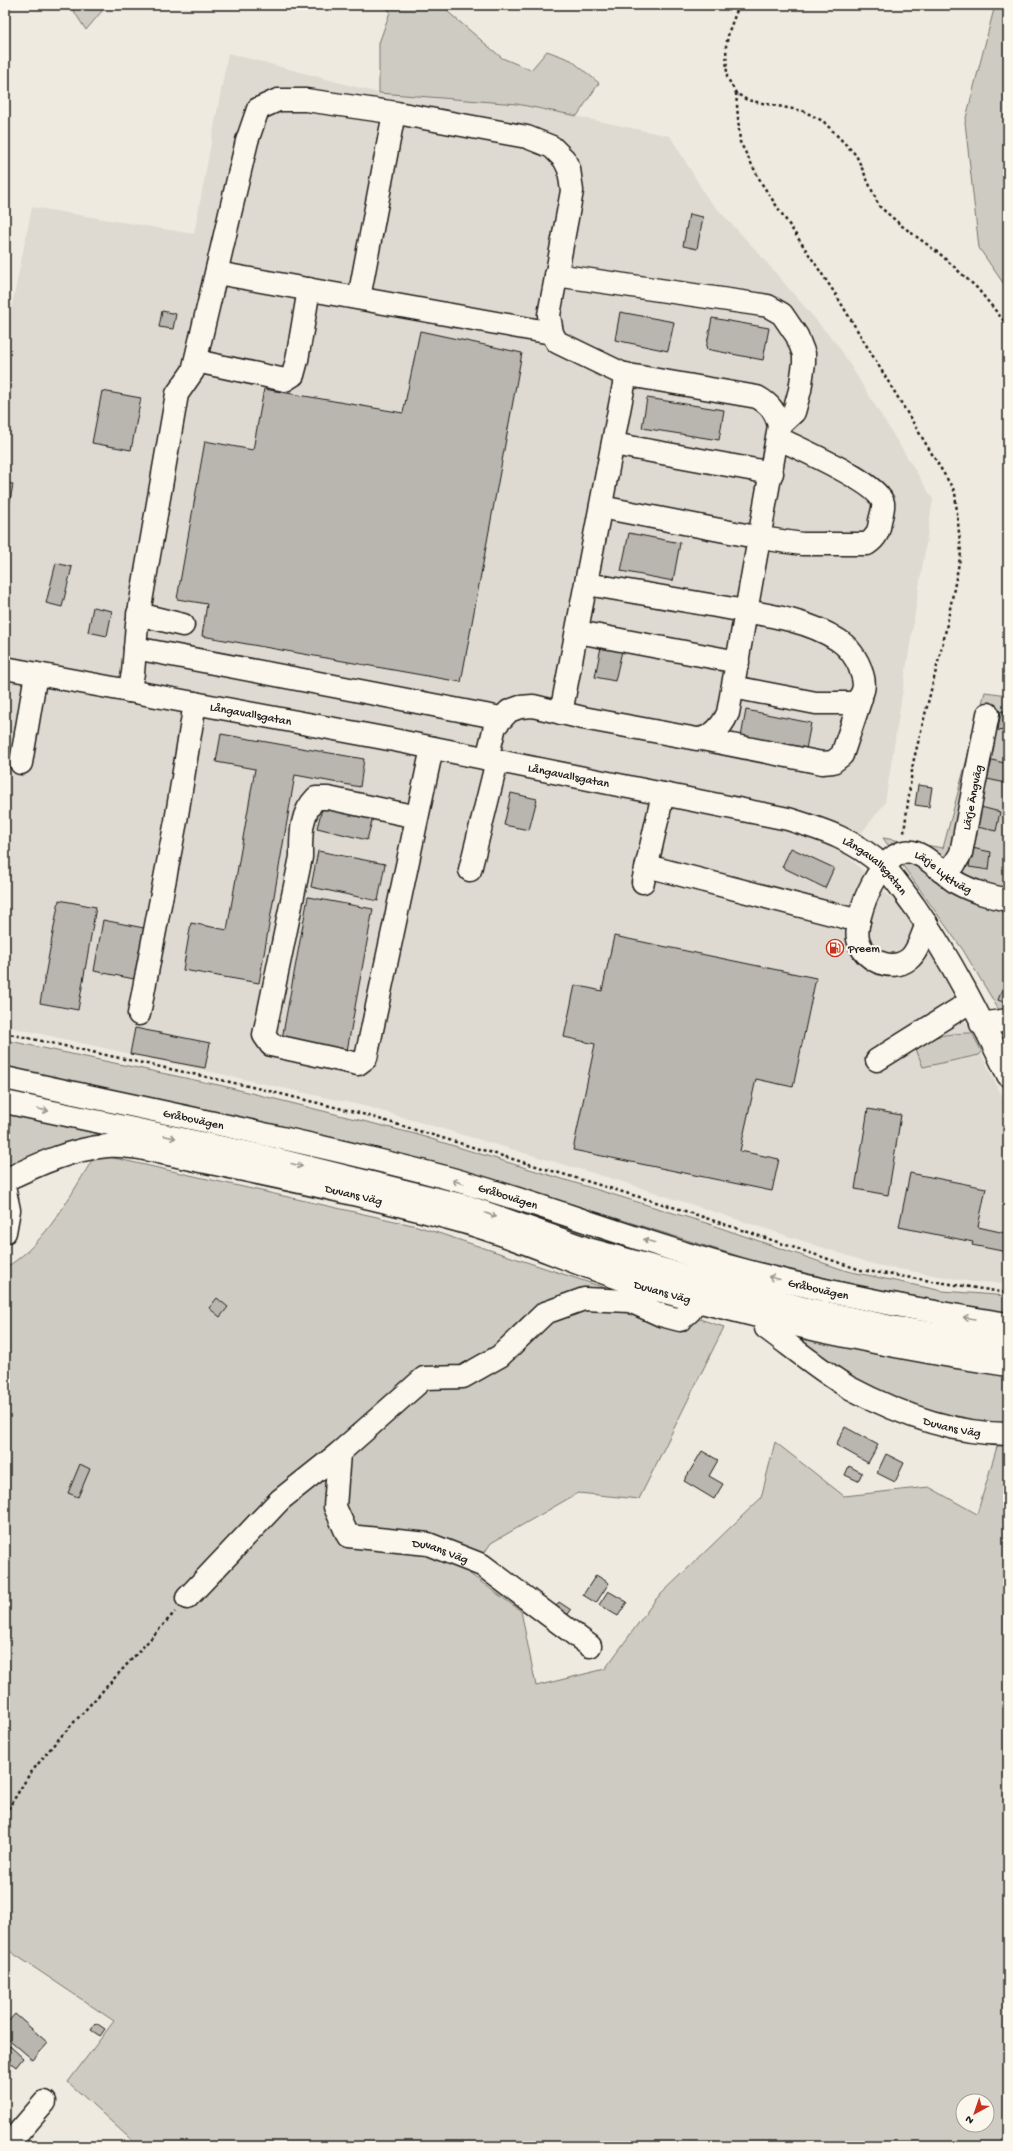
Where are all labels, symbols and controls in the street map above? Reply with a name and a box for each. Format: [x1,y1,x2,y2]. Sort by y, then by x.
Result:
street label: Långavallsgatan [208,701,293,730]
street label: Långavallsgatan [527,762,611,792]
street label: Lärje Ängväg [961,764,987,832]
street label: Långavallsgatan [840,835,909,899]
street label: Lärje Lyktväg [912,848,974,898]
fuel station icon: Preem [825,938,845,958]
place label: Preem [847,943,880,957]
one-way arrow [36,1107,49,1115]
street label: Gråbovägen [161,1107,225,1134]
one-way arrow [163,1133,176,1141]
one-way arrow [291,1161,304,1169]
one-way arrow [452,1178,465,1185]
street label: Gråbovägen [476,1182,539,1214]
street label: Duvans Väg [322,1183,384,1210]
one-way arrow [484,1211,496,1219]
one-way arrow [643,1237,656,1244]
one-way arrow [768,1273,781,1281]
street label: Gråbovägen [786,1277,850,1304]
street label: Duvans Väg [631,1278,692,1308]
one-way arrow [963,1314,976,1322]
street label: Duvans Väg [920,1415,982,1441]
street label: Duvans Väg [411,1537,470,1568]
north arrow [955,2093,995,2133]
text: N [963,2112,976,2126]

